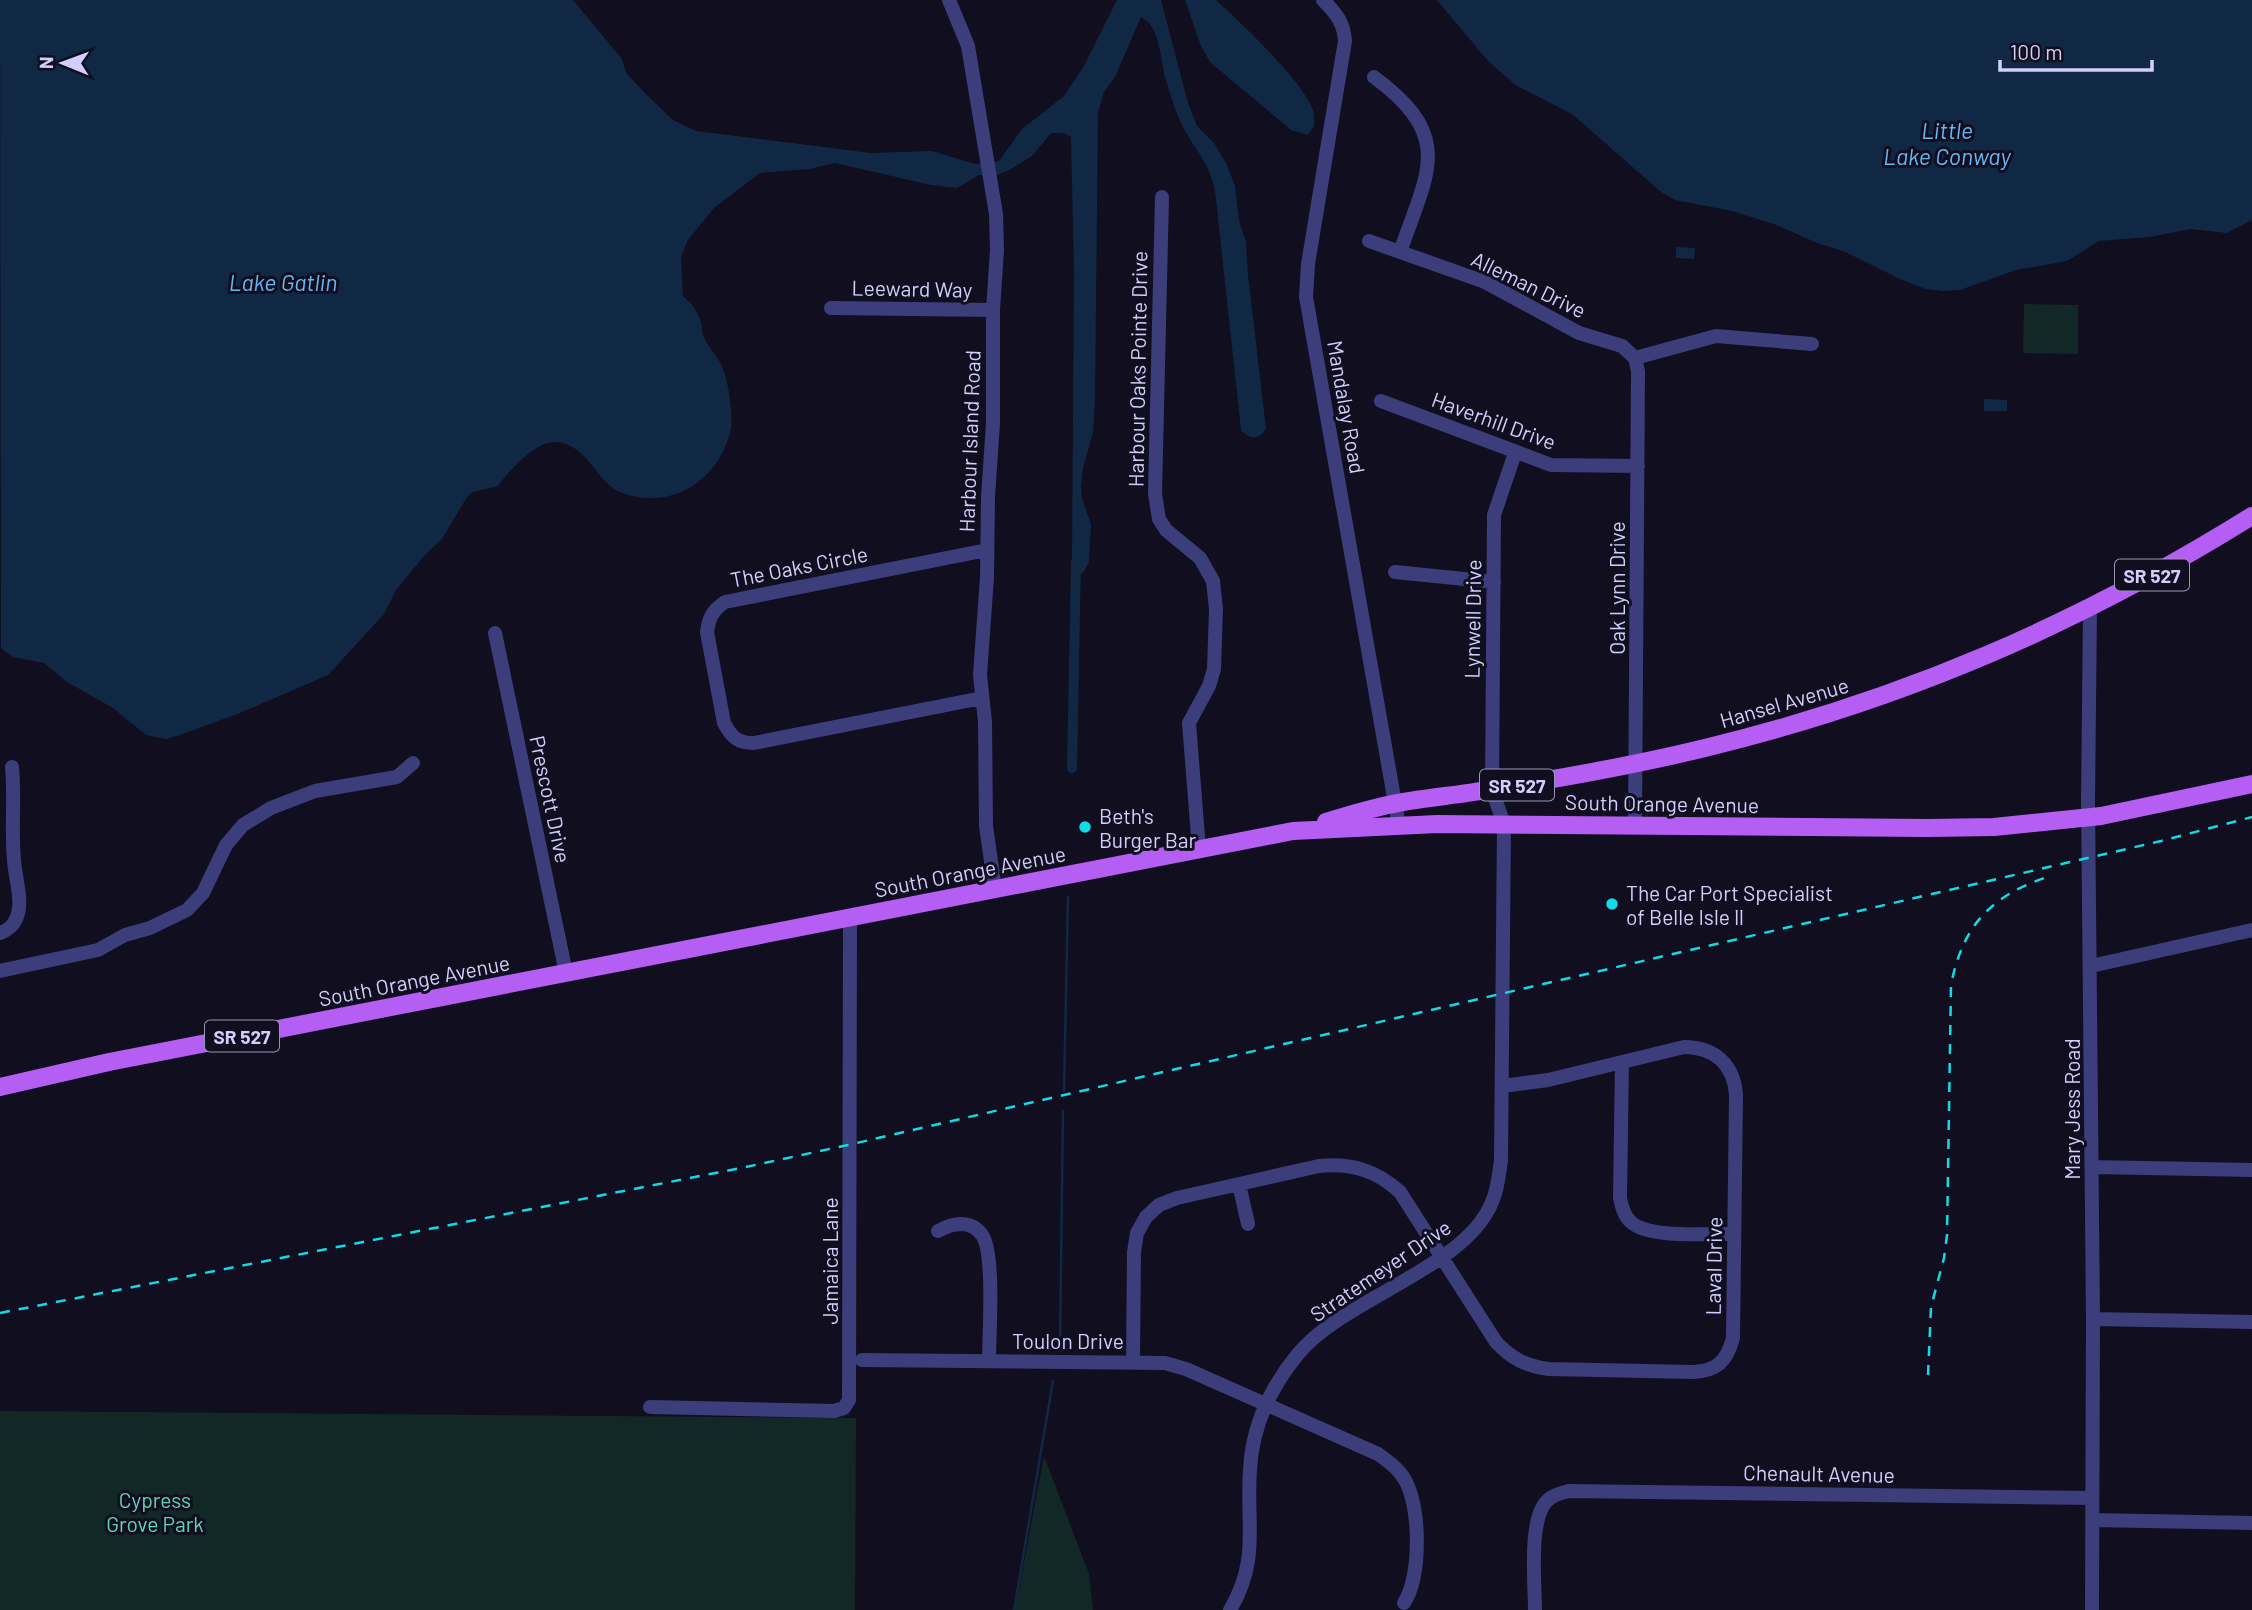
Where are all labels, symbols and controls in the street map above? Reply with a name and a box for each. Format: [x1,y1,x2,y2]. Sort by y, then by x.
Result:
north arrow [28,28,98,98]
scale bar [2000,28,2152,72]
text: 100 m [2010,39,2063,64]
text: N [34,56,57,69]
water label: Little Lake Conway [1883,116,2011,170]
street label: Alleman Drive [1468,246,1590,322]
street label: Harbour Oaks Pointe Drive [1122,251,1152,487]
water label: Lake Gatlin [229,268,337,296]
street label: Leeward Way [851,274,973,302]
street label: Mandalay Road [1323,338,1371,476]
street label: Harbour Island Road [953,349,985,533]
street label: Haverhill Drive [1429,386,1559,454]
street label: Oak Lynn Drive [1604,521,1629,655]
street label: The Oaks Circle [728,540,870,592]
street label: Lynwell Drive [1458,559,1486,679]
road number: SR 527 [2115,560,2189,590]
street label: Hansel Avenue [1717,672,1851,732]
street label: Prescott Drive [525,733,577,865]
road number: SR 527 [1480,770,1554,800]
street label: South Orange Avenue [1565,789,1759,817]
place label: Beth's Burger Bar [1099,803,1197,852]
marker: Beth's Burger Bar [1077,819,1093,835]
street label: South Orange Avenue [872,840,1068,902]
place label: The Car Port Specialist of Belle Isle ll [1626,880,1833,929]
marker: The Car Port Specialist of Belle Isle ll [1604,896,1620,912]
street label: South Orange Avenue [316,949,512,1011]
road number: SR 527 [205,1020,279,1052]
street label: Mary Jess Road [2059,1038,2084,1180]
street label: Jamaica Lane [817,1197,842,1325]
street label: Stratemeyer Drive [1305,1214,1455,1326]
street label: Laval Drive [1700,1216,1726,1316]
street label: Toulon Drive [1012,1328,1124,1353]
street label: Chenault Avenue [1743,1459,1895,1487]
park label: Cypress Grove Park [106,1487,204,1536]

